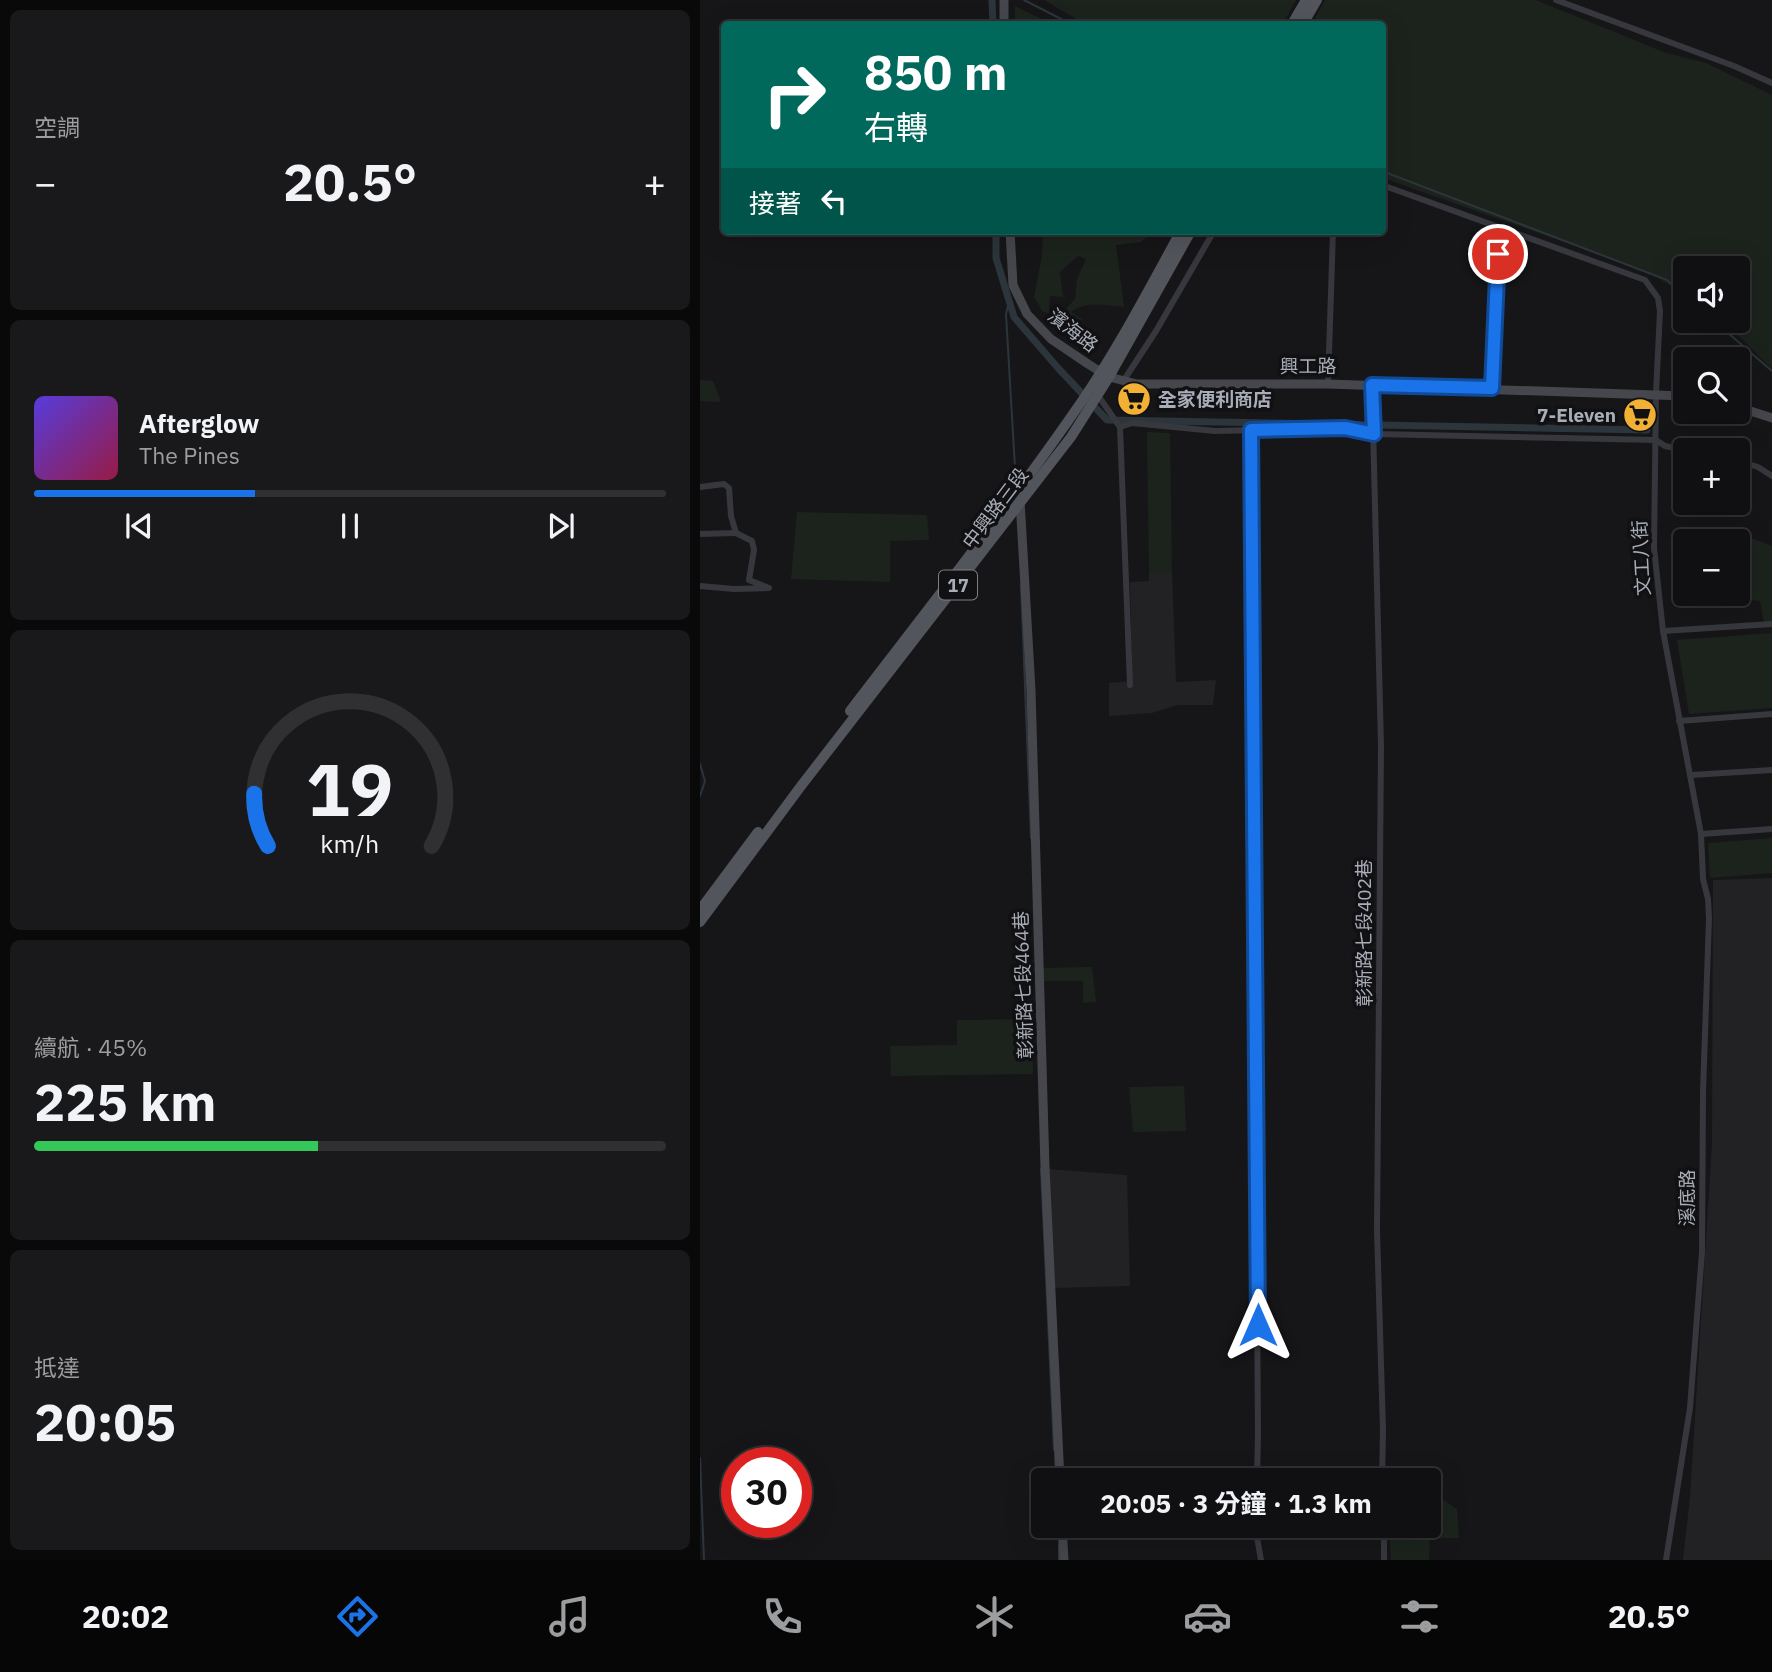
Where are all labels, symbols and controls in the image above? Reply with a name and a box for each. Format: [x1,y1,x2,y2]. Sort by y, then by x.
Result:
text: 850 m [864,40,1008,103]
icon: right [749,49,840,140]
text: 右轉 [864,106,928,148]
text: 空調 [34,112,80,142]
text: 20.5° [283,148,417,215]
text: − [34,158,57,207]
text: + [643,158,666,207]
icon: left [815,182,853,220]
text: 接著 [749,186,801,220]
pin [1468,224,1528,284]
icon: arrive [1479,235,1517,273]
map controls [1673,256,1750,606]
button: sound [1673,256,1750,333]
street label: 濱海路 [1043,303,1103,357]
button: search [1673,347,1750,424]
street label: 興工路 [1279,354,1337,378]
supermarket icon: 全家便利商店 [1115,380,1153,418]
place label: 全家便利商店 [1158,387,1272,411]
supermarket icon: 7-Eleven [1621,396,1659,434]
place label: 7-Eleven [1537,403,1616,427]
text: Afterglow [139,406,259,440]
button: + [1673,438,1750,515]
text: The Pines [139,440,240,470]
street label: 中興路三段 [957,463,1033,553]
icon: previous [120,507,158,545]
icon: pause [331,507,369,545]
icon: next [542,507,580,545]
street label: 文工八街 [1627,519,1655,597]
button: − [1673,529,1750,606]
road number: 17 [939,570,977,600]
text: 19 [306,741,394,836]
text: km/h [321,827,379,860]
street label: 彰新路七段402巷 [1352,859,1376,1007]
street label: 彰新路七段464巷 [1008,911,1038,1059]
text: 續航 · 45% [34,1032,147,1062]
text: 225 km [34,1068,216,1135]
street label: 溪底路 [1675,1169,1699,1227]
position arrow [1221,1288,1295,1362]
text: 抵達 [34,1352,80,1382]
text: 20:05 [34,1388,176,1455]
speed limit sign: 30 [721,1447,812,1538]
text: 20:05 · 3 分鐘 · 1.3 km [1100,1486,1372,1520]
icon: directions [333,1592,382,1641]
icon: music [545,1592,594,1641]
icon: phone [758,1592,807,1641]
icon: climate [970,1592,1019,1641]
icon: car [1183,1592,1232,1641]
icon: filters [1395,1592,1444,1641]
text: 20:02 [82,1595,169,1637]
text: 20.5° [1608,1595,1690,1637]

